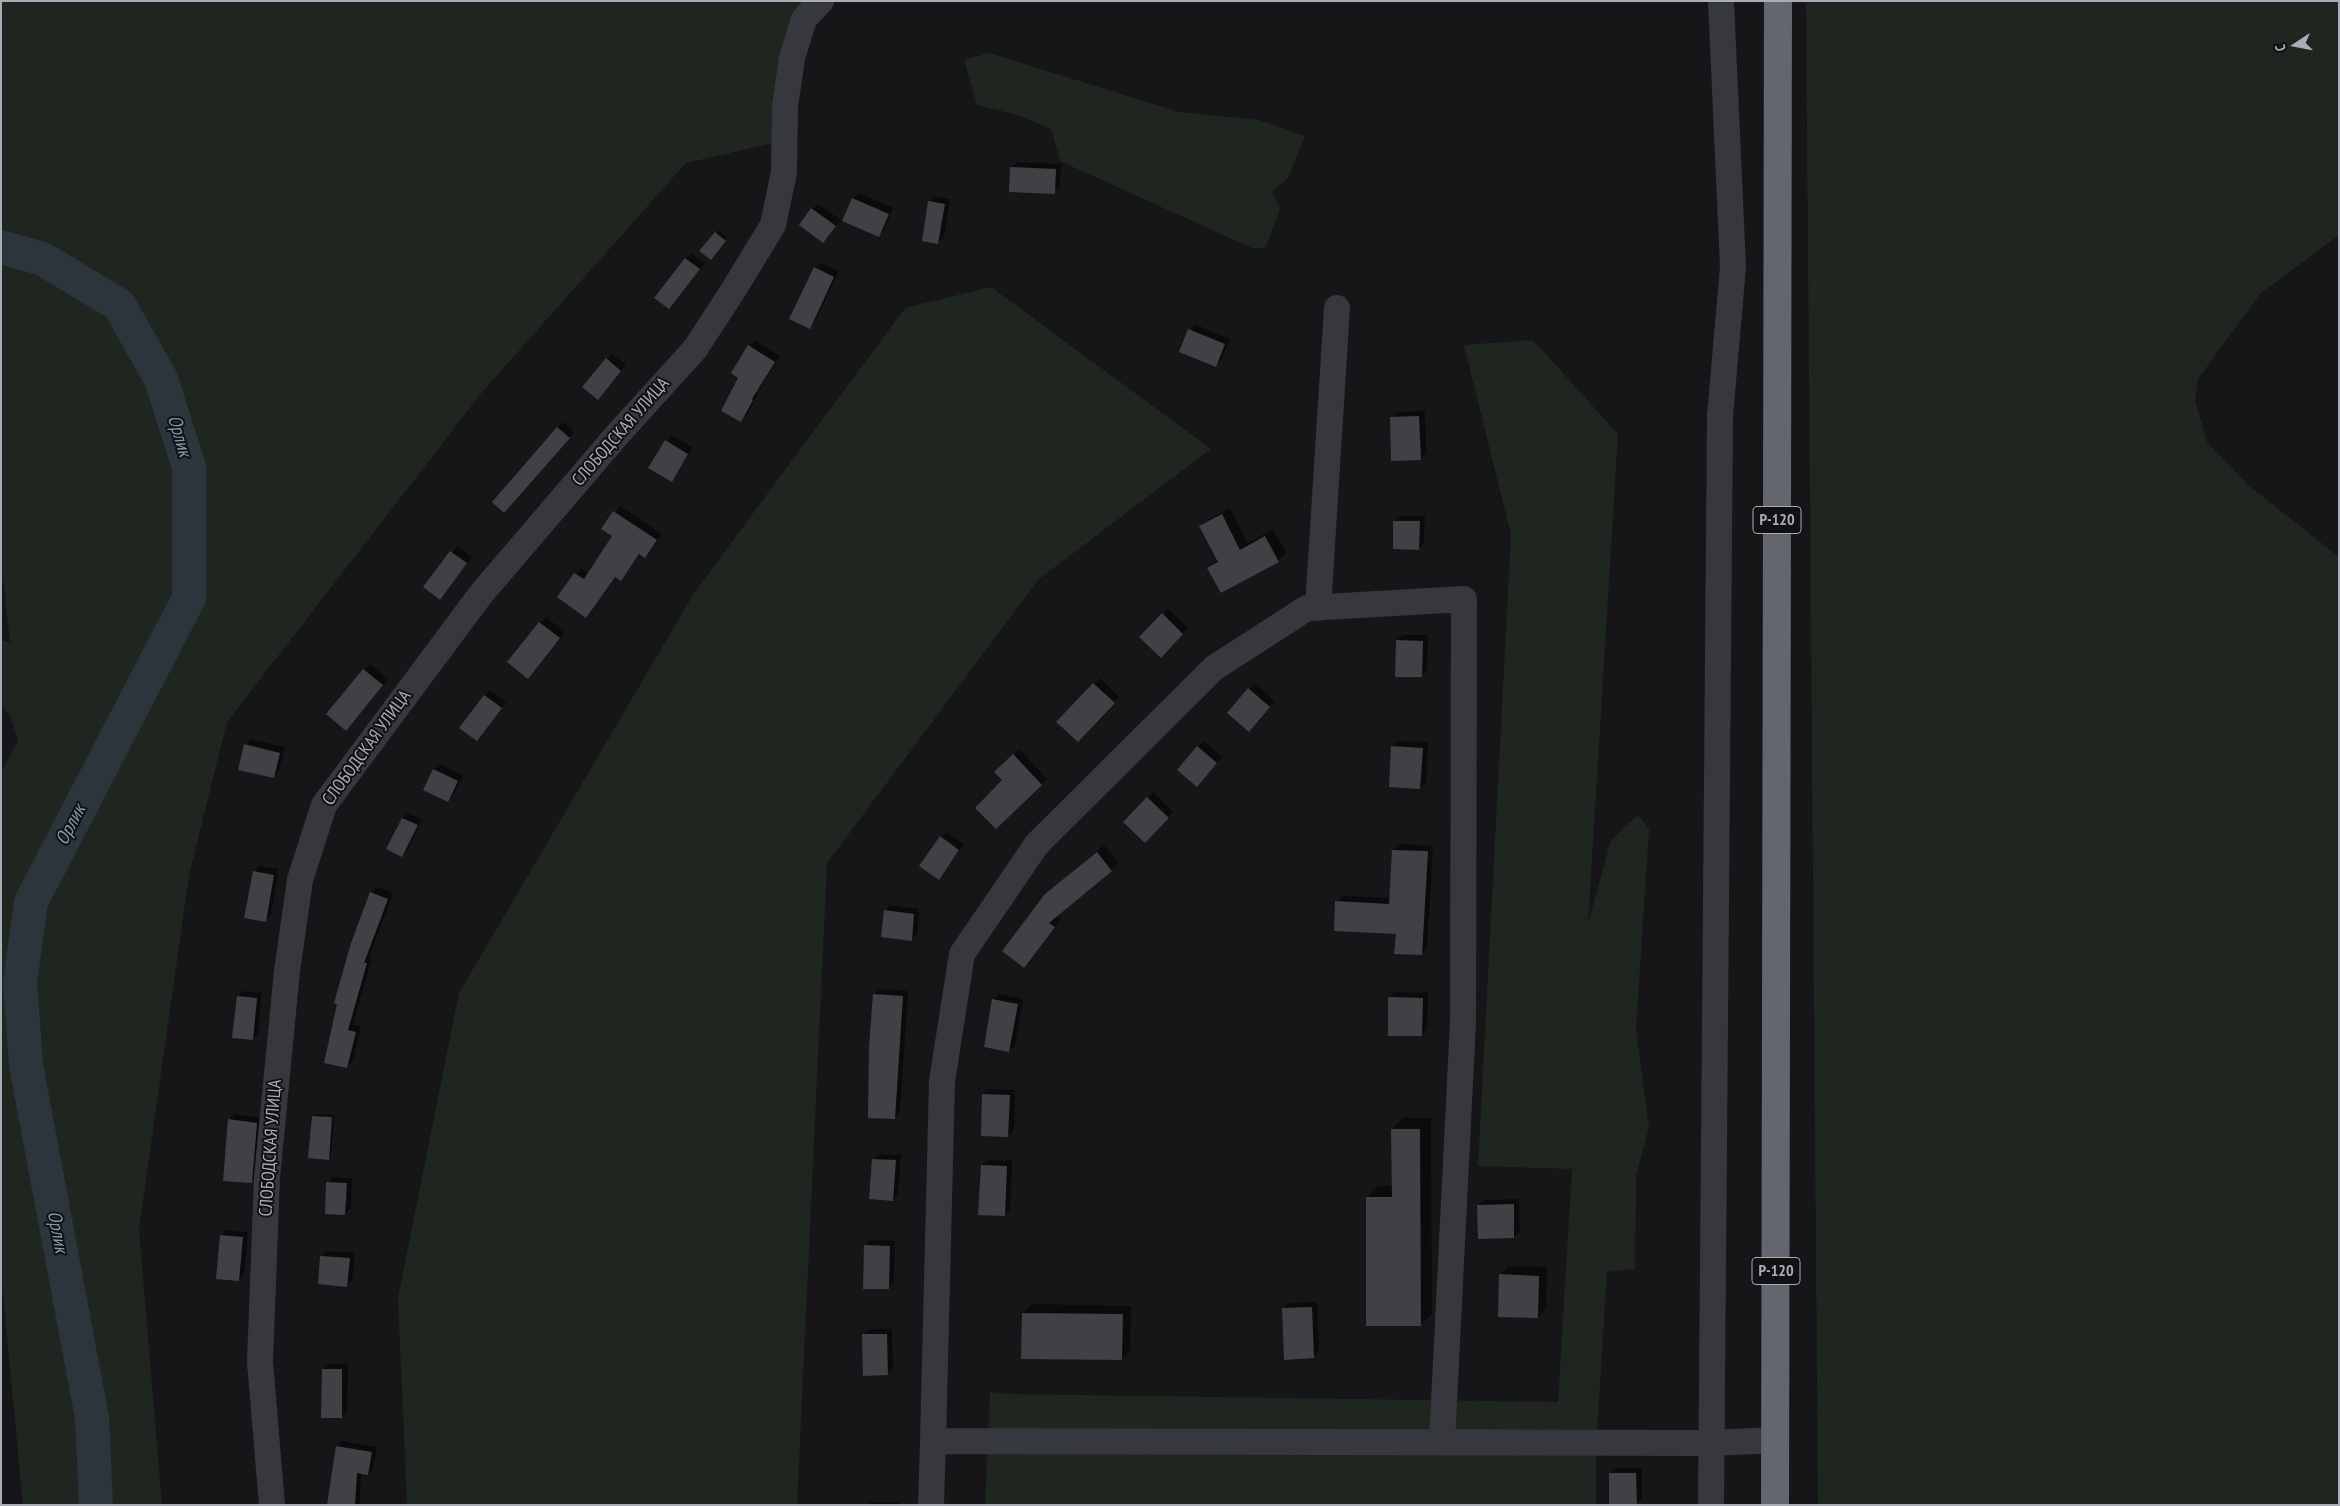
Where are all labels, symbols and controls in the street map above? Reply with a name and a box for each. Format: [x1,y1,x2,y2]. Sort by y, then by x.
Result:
north arrow [2270,20,2320,70]
text: С [2271,43,2290,53]
street label: СЛОБОДСКАЯ УЛИЦА [568,373,674,491]
water label: Орлик [162,413,196,459]
road number: Р-120 [1753,506,1801,534]
street label: СЛОБОДСКАЯ УЛИЦА [318,686,416,810]
water label: Орлик [51,801,91,849]
street label: СЛОБОДСКАЯ УЛИЦА [255,1079,287,1217]
water label: Орлик [42,1209,72,1255]
road number: Р-120 [1752,1258,1800,1284]

